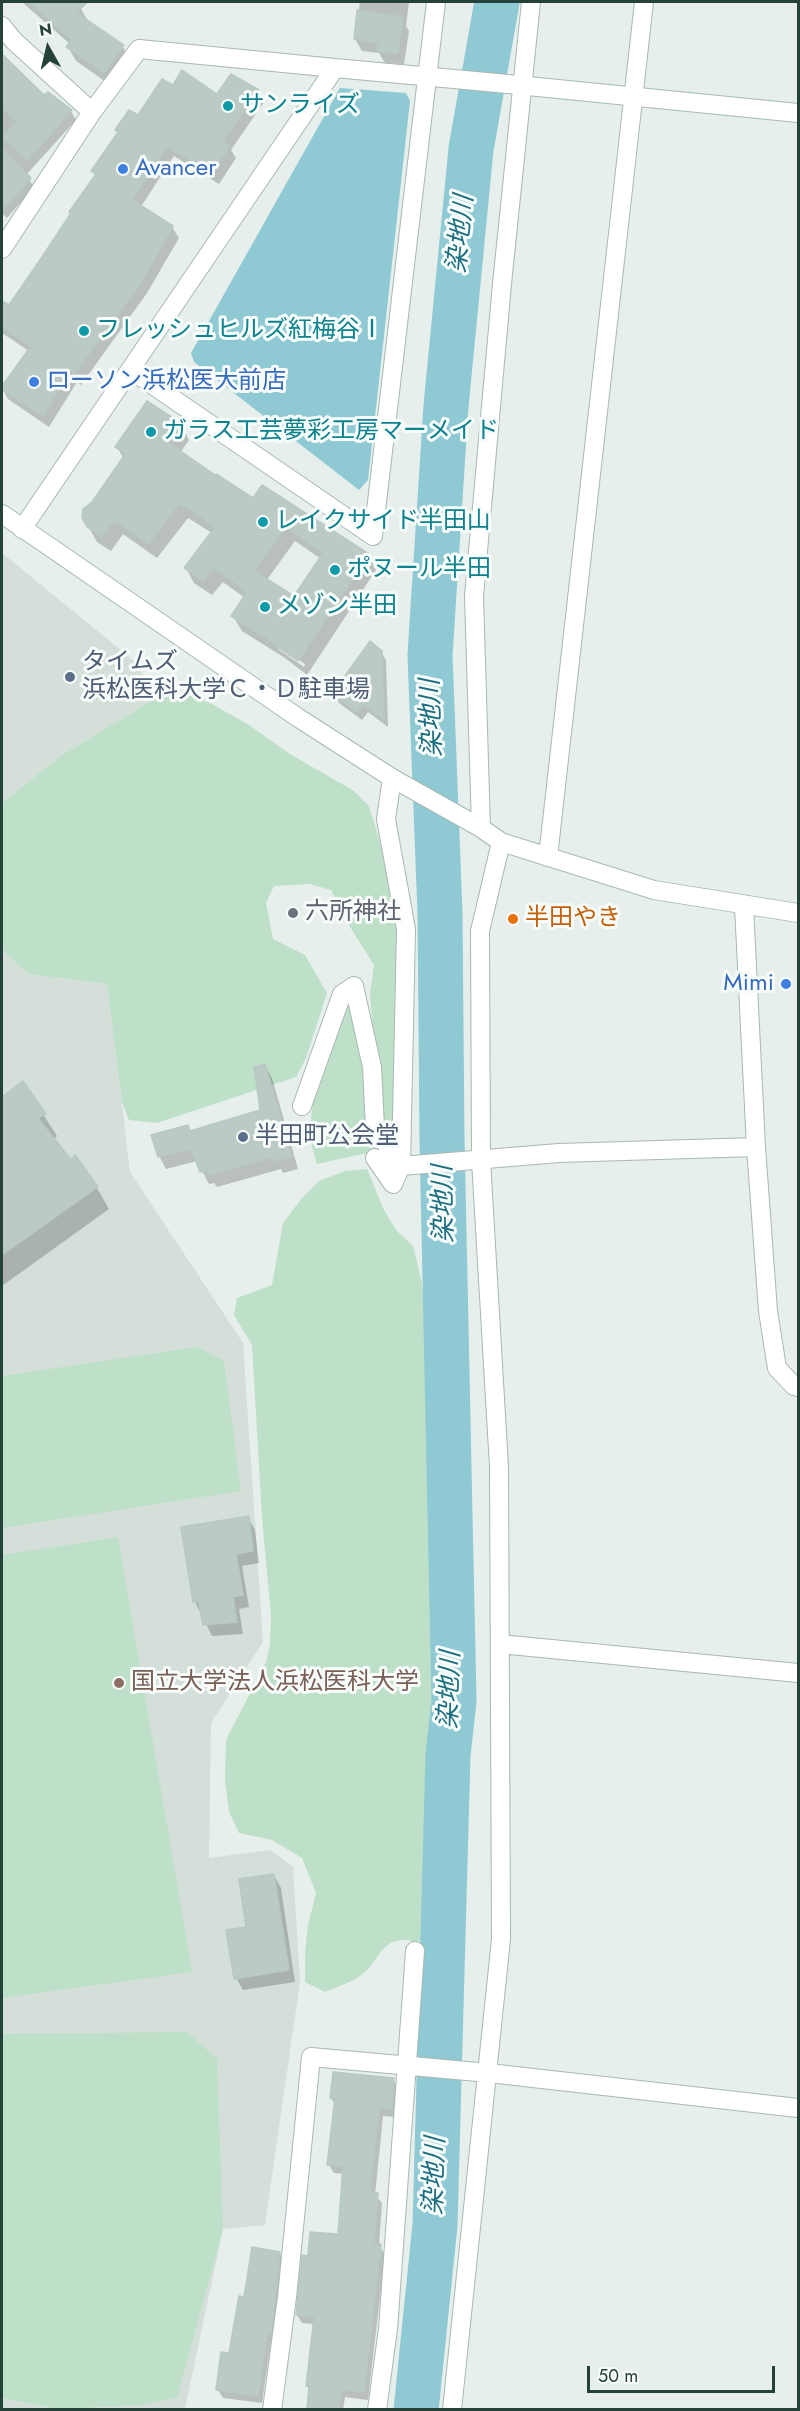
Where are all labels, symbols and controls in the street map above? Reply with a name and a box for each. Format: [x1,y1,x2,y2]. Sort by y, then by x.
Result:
text: N [38,17,53,42]
north arrow [18,18,78,78]
place label: サンライズ [240,92,360,120]
marker: サンライズ [221,99,235,113]
place label: Avancer [135,155,216,183]
marker: Avancer [116,162,130,176]
water label: 染地川 [442,194,482,274]
place label: フレッシュヒルズ紅梅谷Ⅰ [96,317,384,345]
marker: フレッシュヒルズ紅梅谷Ⅰ [77,324,91,338]
place label: ローソン浜松医大前店 [46,368,286,396]
marker: ローソン浜松医大前店 [27,375,41,389]
place label: ガラス工芸夢彩工房マーメイド [163,418,499,446]
marker: ガラス工芸夢彩工房マーメイド [144,425,158,439]
place label: レイクサイド半田山 [275,508,491,536]
marker: レイクサイド半田山 [256,515,270,529]
place label: ポヌール半田 [347,556,491,584]
marker: ポヌール半田 [328,563,342,577]
place label: メゾン半田 [277,593,397,621]
marker: メゾン半田 [258,600,272,614]
place label: タイムズ 浜松医科大学Ｃ・Ｄ駐車場 [82,649,370,705]
marker: タイムズ 浜松医科大学Ｃ・Ｄ駐車場 [63,670,77,684]
water label: 染地川 [416,678,450,758]
place label: 六所神社 [305,899,401,927]
place label: 半田やき [525,905,621,933]
marker: 六所神社 [286,906,300,920]
marker: 半田やき [506,912,520,926]
place label: Mimi [723,970,774,998]
marker: Mimi [779,977,793,991]
place label: 半田町公会堂 [255,1123,399,1151]
marker: 半田町公会堂 [236,1130,250,1144]
water label: 染地川 [429,1165,461,1243]
water label: 染地川 [434,1650,468,1730]
place label: 国立大学法人浜松医科大学 [131,1669,419,1697]
marker: 国立大学法人浜松医科大学 [112,1676,126,1690]
water label: 染地川 [419,2136,453,2216]
scale bar [590,2354,778,2392]
text: 50 m [598,2363,638,2389]

